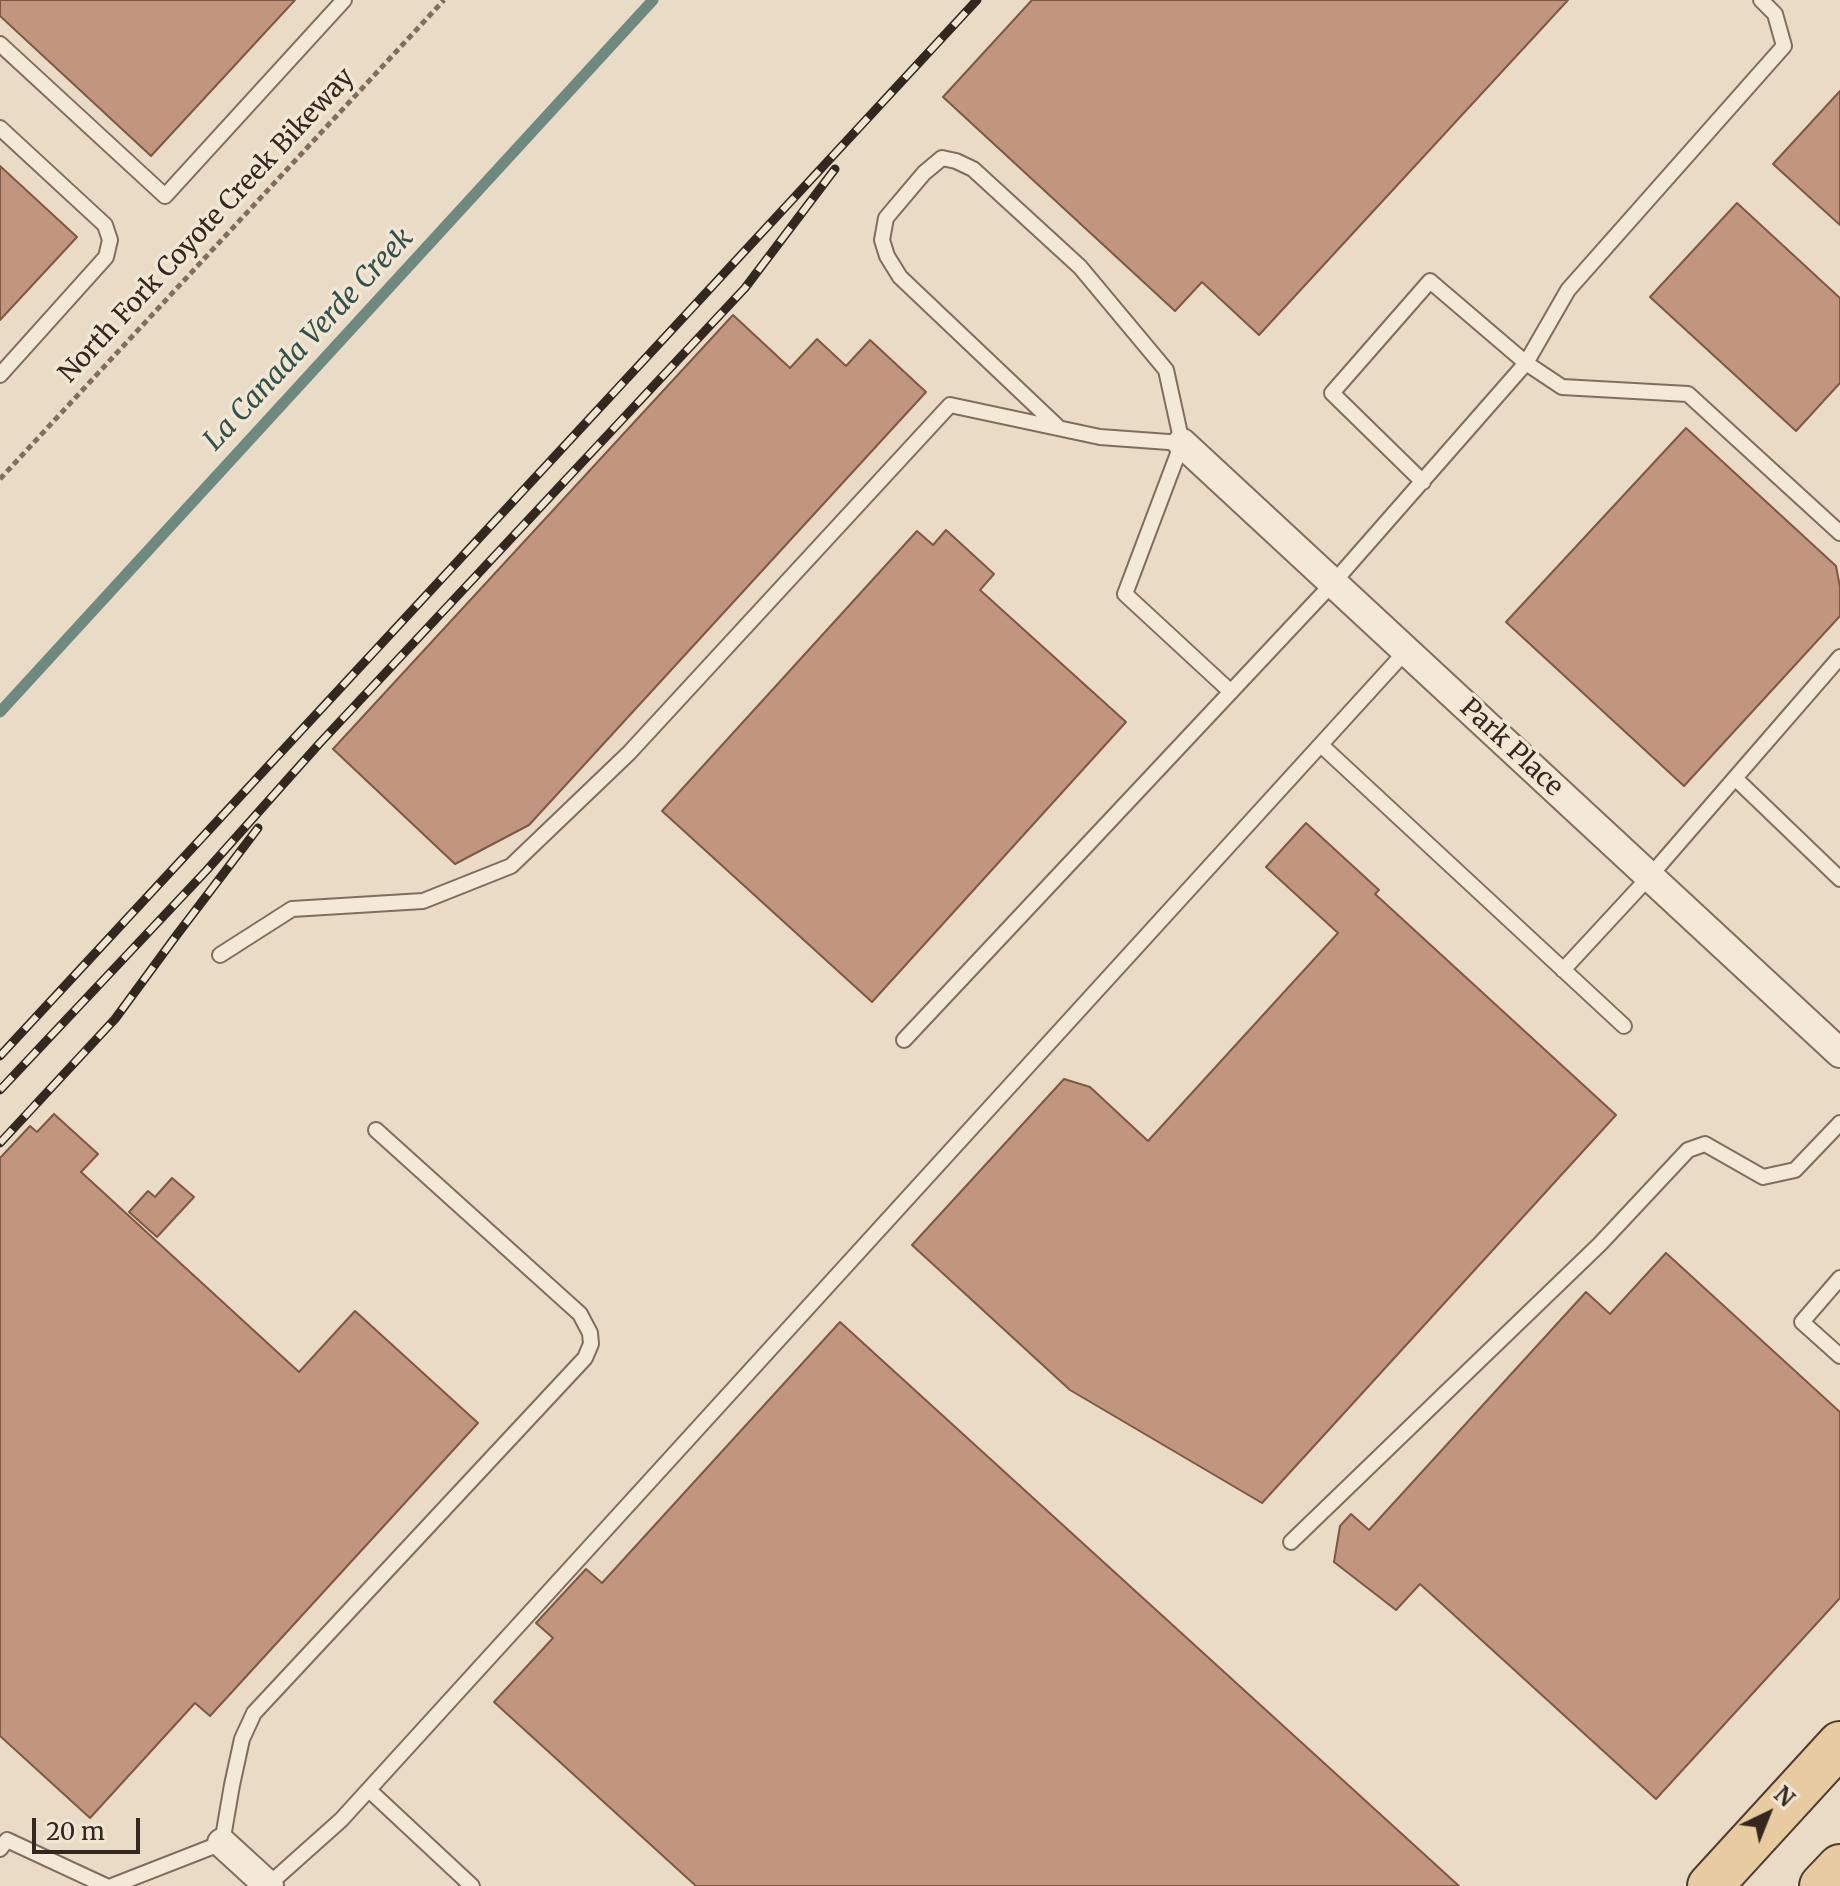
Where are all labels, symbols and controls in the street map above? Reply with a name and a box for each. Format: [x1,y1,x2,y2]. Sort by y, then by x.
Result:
street label: North Fork Coyote Creek Bikeway [53,62,361,390]
water label: La Canada Verde Creek [197,222,421,458]
street label: Park Place [1453,693,1569,803]
north arrow [1728,1774,1808,1854]
text: N [1768,1780,1800,1813]
scale bar [36,1802,144,1852]
text: 20 m [46,1816,105,1847]

